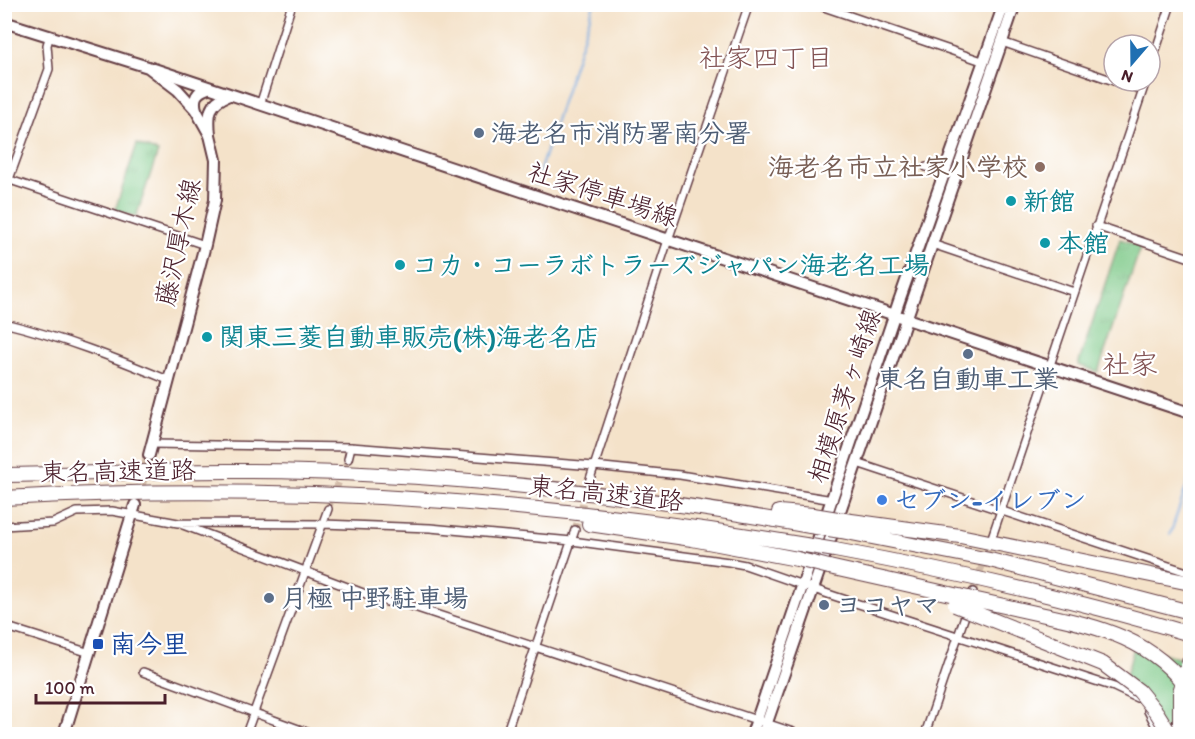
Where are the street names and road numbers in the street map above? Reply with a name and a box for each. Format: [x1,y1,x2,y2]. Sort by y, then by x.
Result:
street label: 社家停車場線 [524,155,682,233]
street label: 藤沢厚木線 [149,175,207,309]
street label: 相模原茅ヶ崎線 [801,305,887,487]
street label: 東名高速道路 [40,454,196,488]
street label: 東名高速道路 [527,469,685,517]

